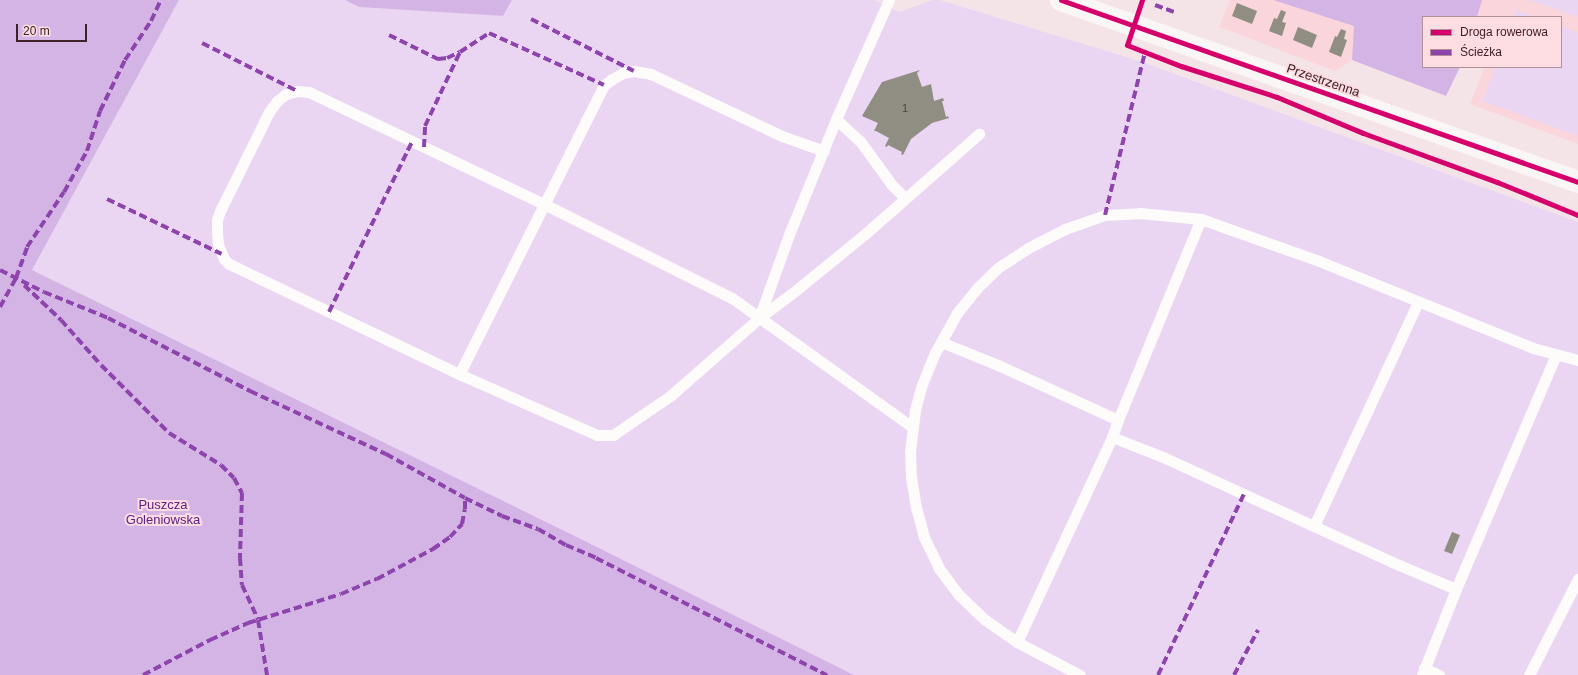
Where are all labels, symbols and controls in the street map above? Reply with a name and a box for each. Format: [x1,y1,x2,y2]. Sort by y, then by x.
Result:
scale bar [18,16,89,42]
legend [1422,16,1562,68]
text: 20 m [23,24,50,38]
text: Droga rowerowa [1460,25,1548,39]
text: Ścieżka [1460,45,1502,59]
street label: Przestrzenna [1284,61,1362,101]
house number: 1 [902,101,908,115]
park label: Puszcza Goleniowska [126,498,200,529]

